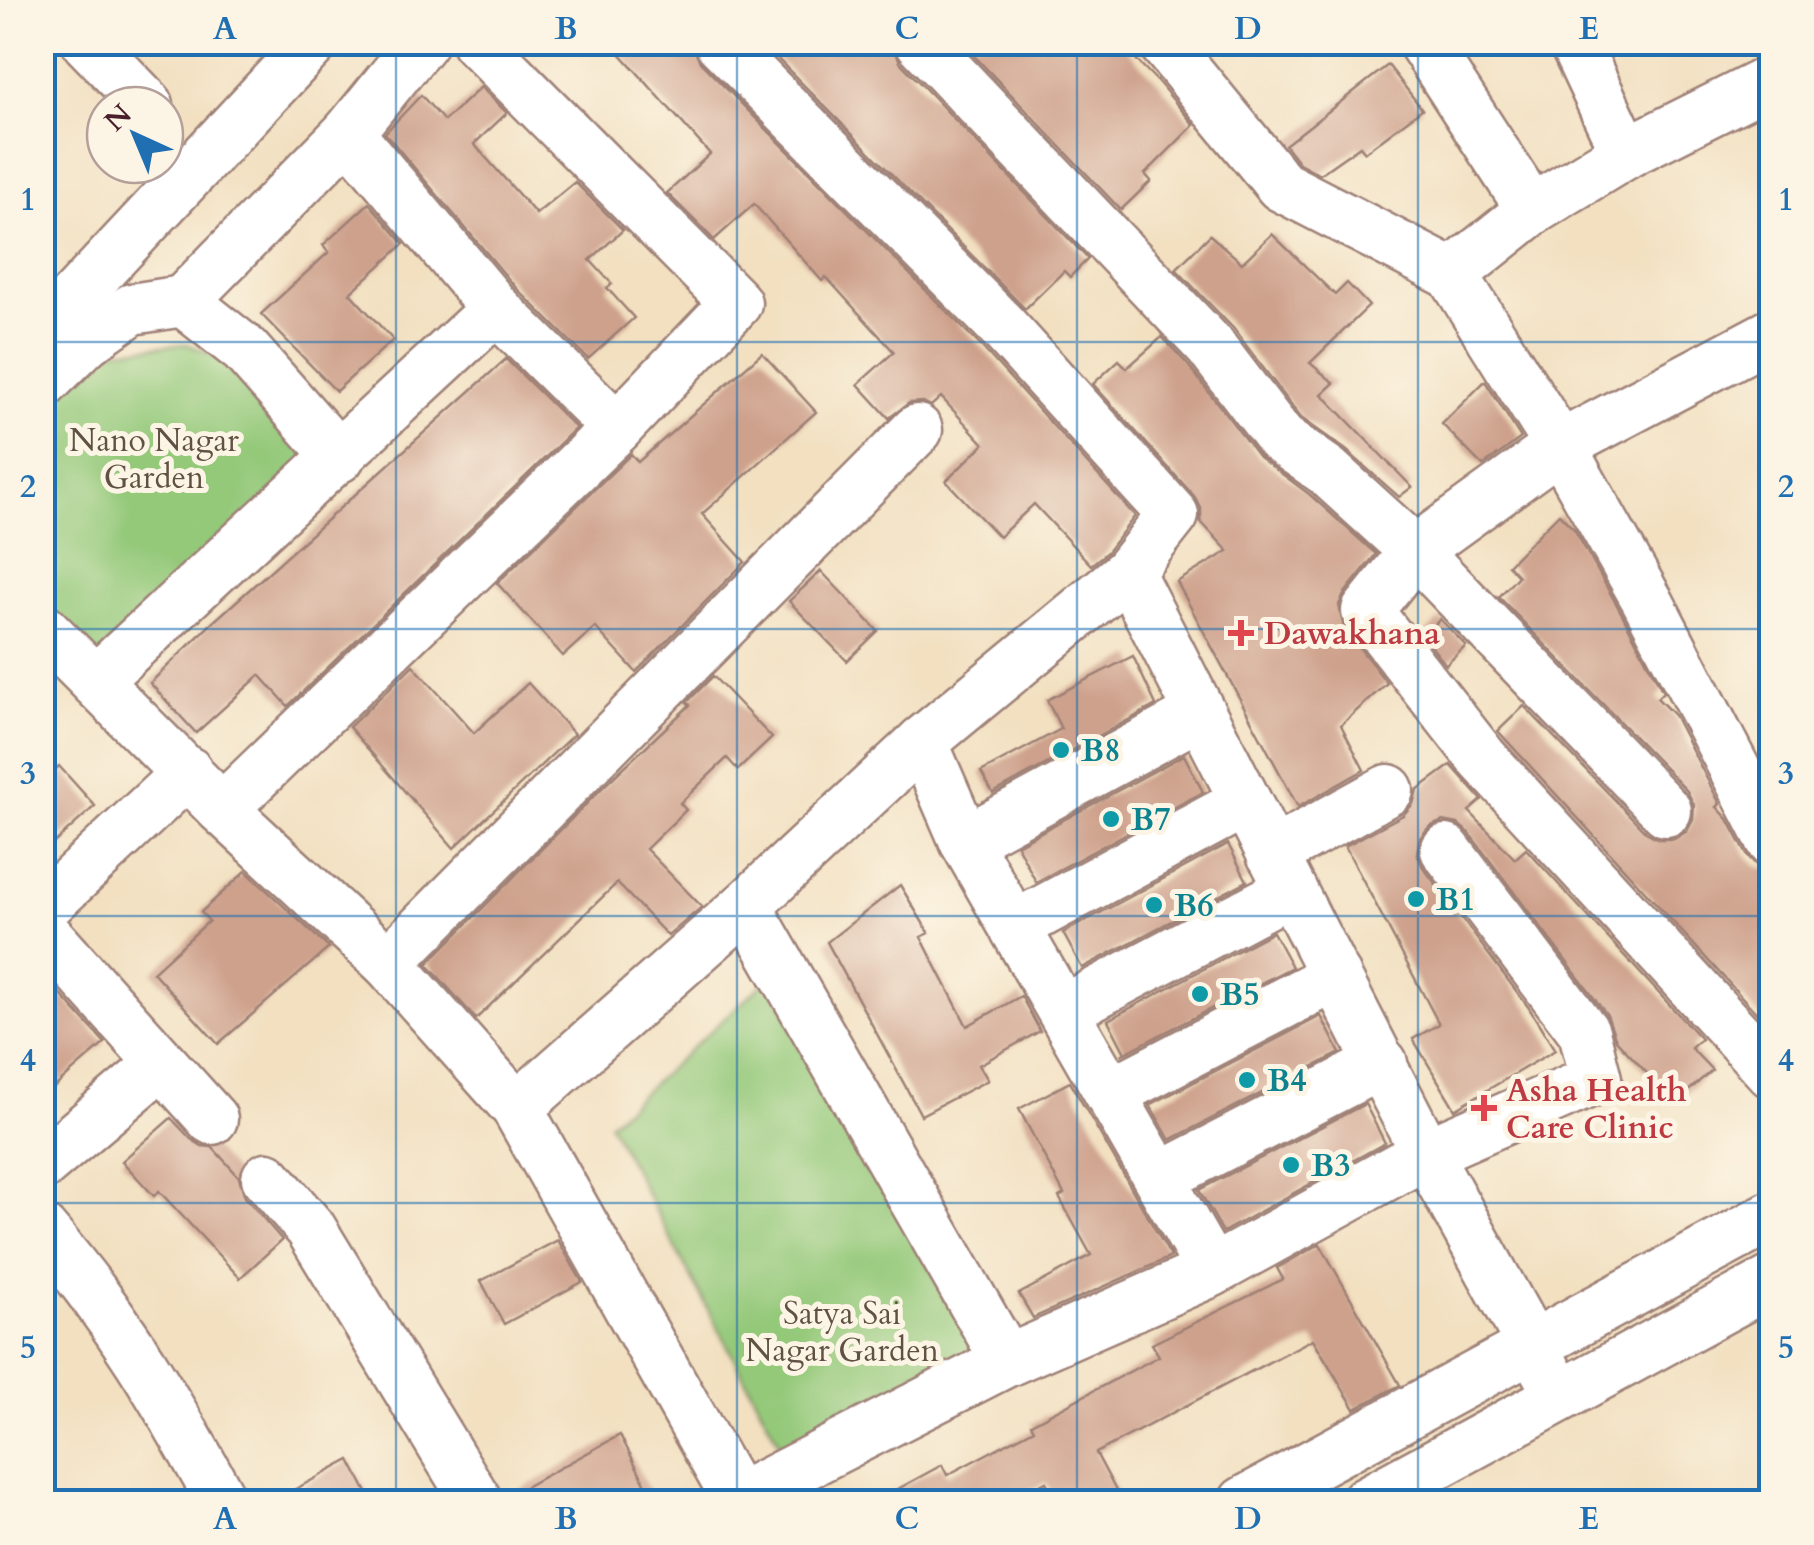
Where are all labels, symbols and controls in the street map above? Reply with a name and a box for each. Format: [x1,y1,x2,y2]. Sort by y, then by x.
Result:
text: A [213,7,237,51]
text: B [554,7,578,51]
text: C [895,7,919,51]
text: D [1234,7,1262,51]
text: E [1579,7,1599,51]
north arrow [85,85,185,185]
text: N [96,96,140,140]
text: 1 [20,178,36,222]
text: 1 [1778,178,1794,222]
park label: Nano Nagar Garden [69,419,239,500]
text: 2 [20,465,36,509]
text: 2 [1778,465,1794,509]
place label: Dawakhana [1264,612,1440,656]
marker: Dawakhana [1228,620,1254,646]
place label: B8 [1081,729,1121,773]
marker: B8 [1050,739,1072,761]
text: 3 [20,752,36,796]
text: 3 [1778,752,1794,796]
place label: B7 [1131,798,1171,842]
marker: B7 [1100,808,1122,830]
place label: B1 [1436,878,1476,922]
place label: B6 [1174,884,1214,928]
marker: B1 [1405,888,1427,910]
marker: B6 [1143,894,1165,916]
place label: B5 [1220,973,1260,1017]
marker: B5 [1189,983,1211,1005]
text: 4 [20,1039,36,1083]
text: 4 [1778,1039,1794,1083]
place label: B4 [1267,1059,1307,1103]
marker: B4 [1236,1069,1258,1091]
place label: Asha Health Care Clinic [1506,1069,1687,1150]
marker: Asha Health Care Clinic [1471,1095,1497,1121]
place label: B3 [1311,1144,1351,1188]
marker: B3 [1280,1154,1302,1176]
park label: Satya Sai Nagar Garden [745,1292,939,1373]
text: 5 [20,1326,36,1370]
text: 5 [1778,1326,1794,1370]
text: A [213,1497,237,1541]
text: B [554,1497,578,1541]
text: C [895,1497,919,1541]
text: D [1234,1497,1262,1541]
text: E [1579,1497,1599,1541]

